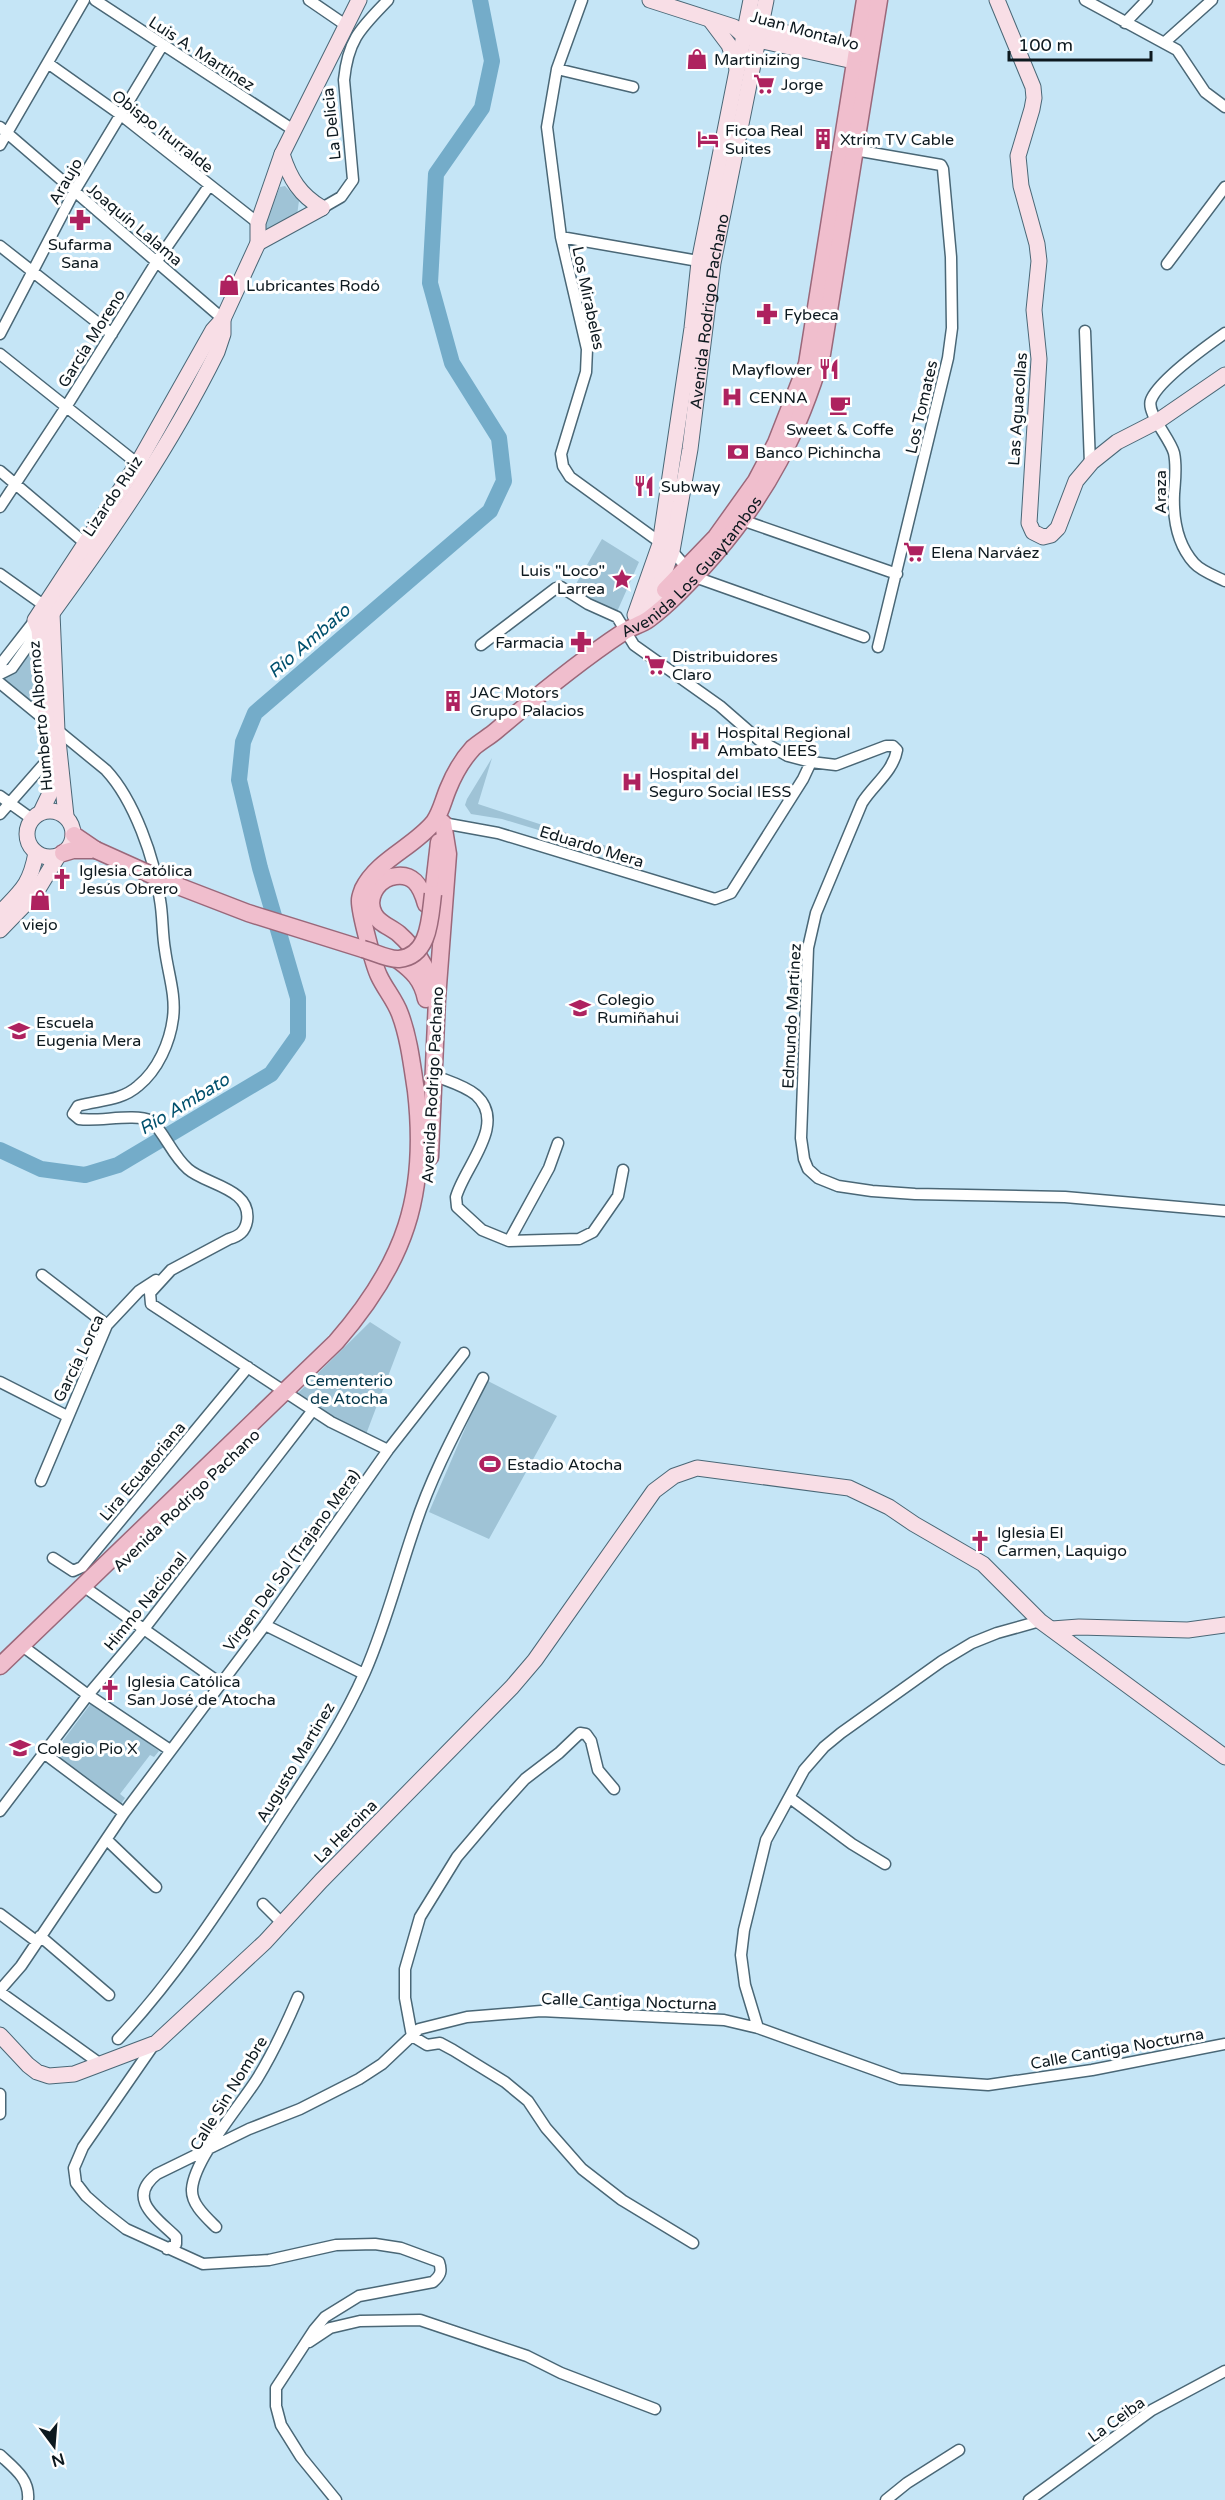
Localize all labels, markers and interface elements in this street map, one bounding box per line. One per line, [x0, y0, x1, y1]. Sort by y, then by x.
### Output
street label: Juan Montalvo [748, 7, 861, 55]
street label: Luis A. Martínez [145, 12, 258, 96]
scale bar [1009, 24, 1152, 62]
text: 100 m [1018, 34, 1073, 56]
shop icon: Martinizing [685, 47, 709, 71]
place label: Martinizing [714, 50, 800, 70]
supermarket icon: Jorge [752, 72, 776, 96]
place label: Jorge [781, 75, 823, 95]
street label: Obispo Iturralde [108, 86, 217, 178]
street label: La Delicia [318, 87, 346, 161]
place label: Ficoa Real Suites [725, 121, 803, 159]
hotel icon: Ficoa Real Suites [696, 127, 720, 151]
building icon: Xtrim TV Cable [811, 127, 835, 151]
place label: Xtrim TV Cable [840, 130, 954, 150]
street label: Araujo [45, 155, 87, 208]
street label: Joaquín Lalama [82, 179, 186, 271]
pharmacy icon: Sufarma Sana [68, 208, 92, 232]
street label: Avenida Rodrigo Pachano [686, 212, 734, 410]
place label: Sufarma Sana [48, 235, 112, 273]
street label: Los Mirabeles [567, 245, 609, 352]
shop icon: Lubricantes Rodó [217, 273, 241, 297]
place label: Lubricantes Rodó [246, 276, 380, 296]
street label: García Moreno [54, 286, 130, 391]
pharmacy icon: Fybeca [755, 302, 779, 326]
place label: Fybeca [784, 305, 839, 325]
street label: Las Aguacollas [1004, 352, 1032, 466]
restaurant icon: Mayflower [817, 357, 841, 381]
street label: Los Tomates [901, 358, 942, 456]
place label: Mayflower [732, 360, 813, 380]
hospital icon: CENNA [720, 385, 744, 409]
place label: CENNA [749, 388, 808, 408]
cafe icon: Sweet & Coffe [828, 393, 852, 417]
place label: Sweet & Coffe [786, 420, 894, 440]
bank icon: Banco Pichincha [726, 440, 750, 464]
place label: Banco Pichincha [755, 443, 881, 463]
street label: Lizardo Ruiz [79, 452, 147, 541]
street label: Araza [1151, 470, 1171, 514]
restaurant icon: Subway [632, 474, 656, 498]
place label: Subway [661, 477, 721, 497]
street label: Avenida Los Guaytambos [618, 493, 767, 642]
supermarket icon: Elena Narváez [902, 540, 926, 564]
place label: Elena Narváez [931, 543, 1040, 563]
place label: Luis "Loco" Larrea [520, 561, 605, 599]
place icon: Luis "Loco" Larrea [610, 567, 634, 591]
water label: Río Ambato [263, 599, 355, 683]
pharmacy icon: Farmacia [569, 630, 593, 654]
place label: Farmacia [495, 633, 564, 653]
street label: Humberto Albornoz [24, 640, 58, 792]
place label: Distribuidores Claro [672, 647, 778, 685]
supermarket icon: Distribuidores Claro [643, 653, 667, 677]
place label: JAC Motors Grupo Palacios [470, 683, 584, 721]
building icon: JAC Motors Grupo Palacios [441, 689, 465, 713]
place label: Hospital Regional Ambato IEES [717, 723, 851, 761]
hospital icon: Hospital Regional Ambato IEES [688, 729, 712, 753]
place label: Hospital del Seguro Social IESS [649, 764, 791, 802]
hospital icon: Hospital del Seguro Social IESS [620, 770, 644, 794]
street label: Eduardo Mera [537, 822, 646, 872]
place label: Iglesia Católica Jesús Obrero [79, 861, 192, 899]
church icon: Iglesia Católica Jesús Obrero [50, 867, 74, 891]
shop icon: viejo [28, 888, 52, 912]
place label: viejo [22, 915, 58, 935]
street label: Edmundo Martinez [778, 943, 806, 1089]
street label: Avenida Rodrigo Pachano [418, 986, 448, 1184]
place label: Colegio Rumiñahui [597, 990, 679, 1028]
school or university icon: Colegio Rumiñahui [568, 996, 592, 1020]
place label: Escuela Eugenia Mera [36, 1013, 141, 1051]
school or university icon: Escuela Eugenia Mera [7, 1019, 31, 1043]
water label: Río Ambato [135, 1068, 234, 1140]
street label: García Lorca [49, 1311, 109, 1406]
park label: Cementerio de Atocha [305, 1371, 393, 1409]
street label: Lira Ecuatoriana [96, 1418, 190, 1525]
street label: Avenida Rodrigo Pachano [109, 1425, 265, 1576]
sports icon: Estadio Atocha [478, 1452, 502, 1476]
place label: Estadio Atocha [507, 1455, 622, 1475]
street label: Virgen Del Sol (Trajano Mera) [219, 1466, 365, 1656]
place label: Iglesia El Carmen, Laquigo [997, 1523, 1127, 1561]
church icon: Iglesia El Carmen, Laquigo [968, 1529, 992, 1553]
street label: Himno Nacional [100, 1548, 192, 1655]
place label: Iglesia Católica San José de Atocha [127, 1672, 276, 1710]
church icon: Iglesia Católica San José de Atocha [98, 1678, 122, 1702]
street label: Augusto Martinez [252, 1699, 340, 1826]
school or university icon: Colegio Pio X [8, 1736, 32, 1760]
place label: Colegio Pio X [37, 1739, 138, 1759]
street label: La Heroina [310, 1796, 382, 1868]
street label: Calle Cantiga Nocturna [541, 1989, 717, 2015]
street label: Calle Cantiga Nocturna [1029, 2024, 1206, 2074]
street label: Calle Sin Nombre [186, 2033, 272, 2154]
street label: La Ceiba [1084, 2393, 1149, 2447]
north arrow [24, 2416, 84, 2476]
text: N [49, 2448, 67, 2471]

